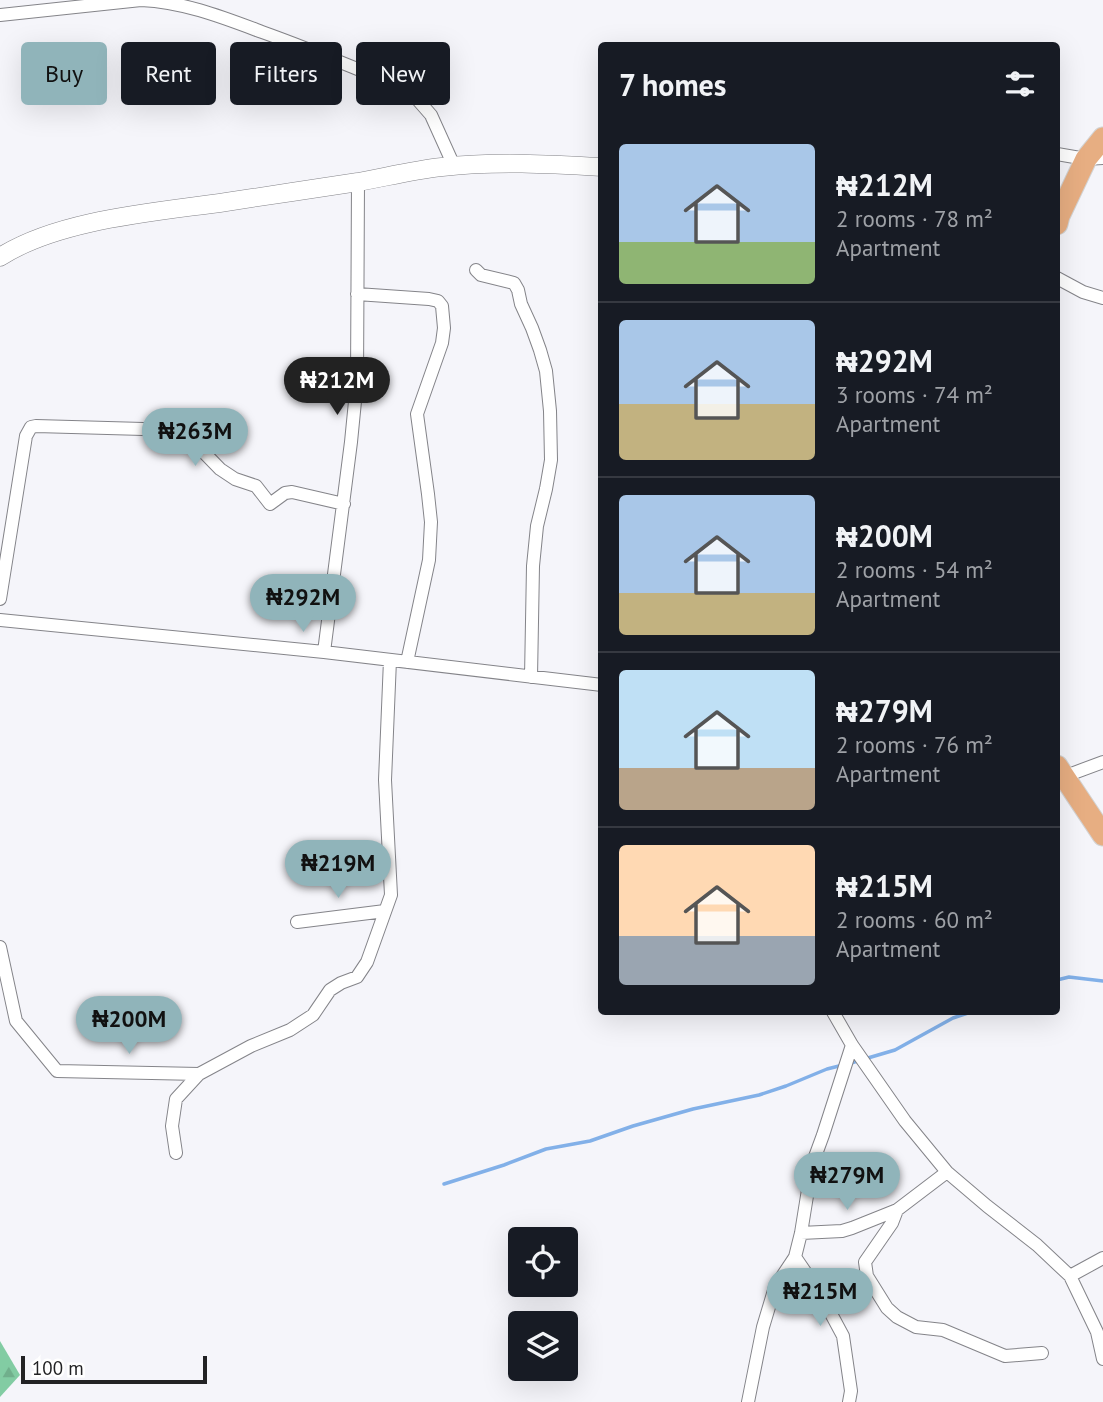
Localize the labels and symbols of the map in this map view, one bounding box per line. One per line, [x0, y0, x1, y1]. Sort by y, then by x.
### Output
pin: ₦212M [288, 358, 386, 417]
pin: ₦263M [146, 408, 244, 468]
pin: ₦292M [254, 574, 352, 634]
pin: ₦219M [289, 841, 387, 900]
pin: ₦200M [80, 996, 178, 1056]
pin: ₦279M [798, 1152, 896, 1212]
pin: ₦215M [771, 1268, 869, 1328]
scale bar [21, 1353, 206, 1385]

